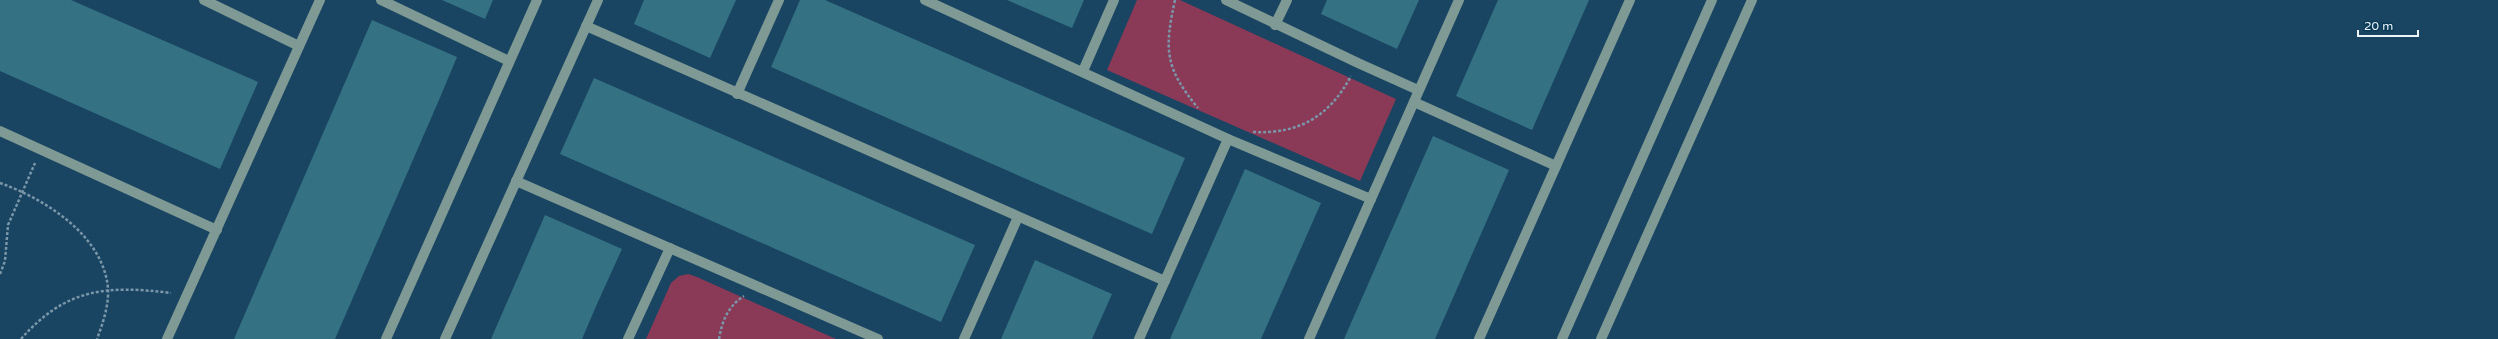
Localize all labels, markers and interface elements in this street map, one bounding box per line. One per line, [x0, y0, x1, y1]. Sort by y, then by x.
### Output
scale bar [2358, 12, 2418, 38]
text: 20 m [2364, 19, 2393, 33]

